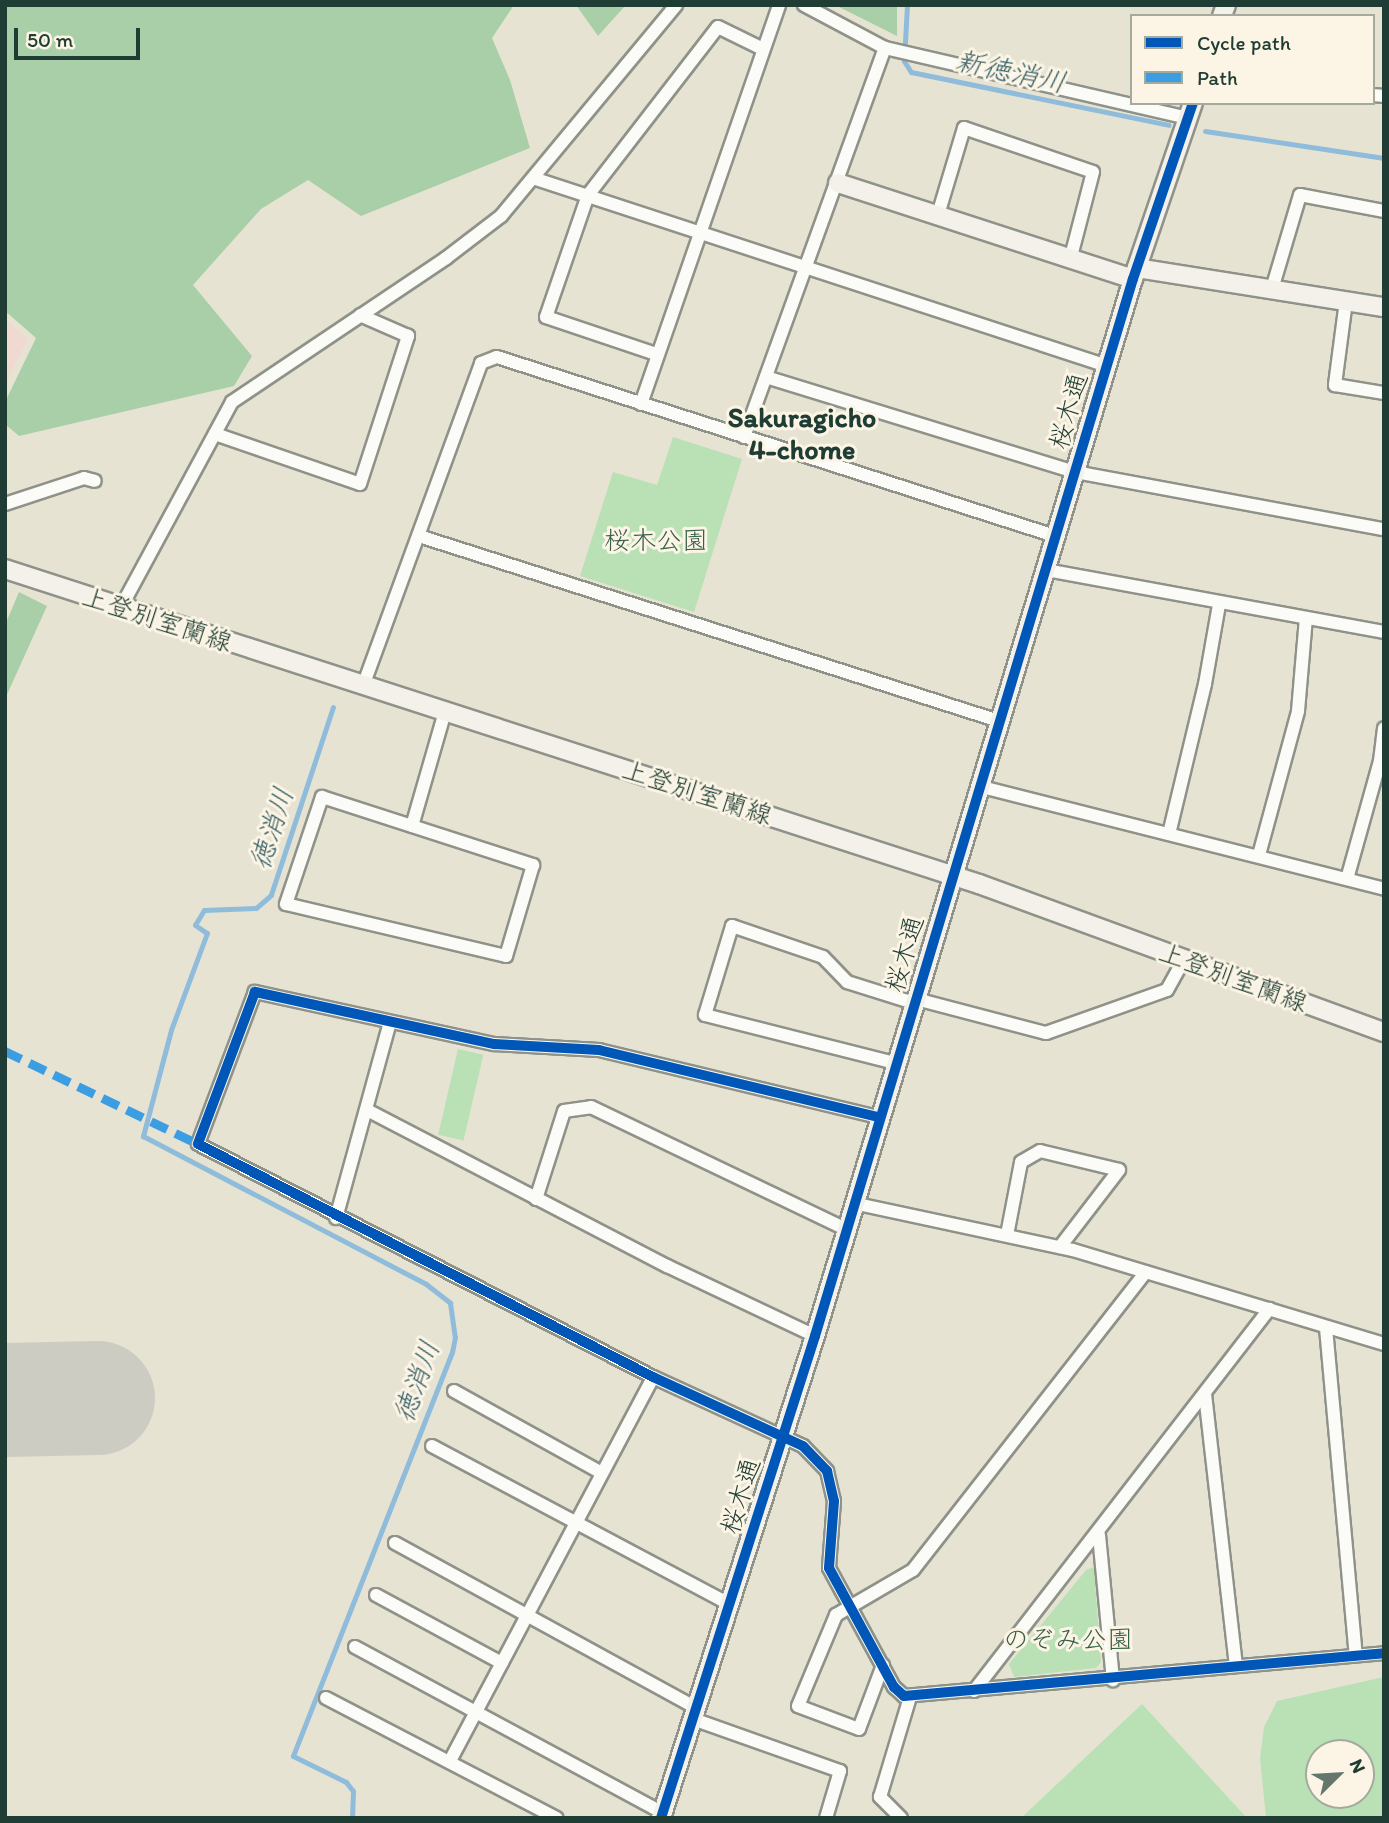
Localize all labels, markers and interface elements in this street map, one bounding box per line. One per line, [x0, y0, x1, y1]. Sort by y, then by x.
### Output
scale bar [18, 14, 144, 58]
legend [1130, 14, 1375, 105]
text: 50 m [27, 27, 73, 52]
text: Cycle path [1197, 30, 1291, 55]
water label: 新徳消川 [953, 43, 1069, 99]
text: Path [1197, 65, 1238, 90]
street label: 桜木通 [1043, 369, 1095, 453]
district label: Sakuragicho 4-chome [728, 400, 876, 466]
park label: 桜木公園 [604, 525, 708, 557]
street label: 上登別室蘭線 [78, 581, 236, 659]
street label: 上登別室蘭線 [618, 754, 776, 832]
water label: 徳消川 [242, 783, 300, 873]
street label: 桜木通 [879, 912, 931, 996]
street label: 上登別室蘭線 [1154, 937, 1312, 1019]
water label: 徳消川 [386, 1336, 446, 1426]
street label: 桜木通 [715, 1454, 767, 1538]
park label: のぞみ公園 [1003, 1624, 1133, 1656]
north arrow [1305, 1739, 1375, 1809]
text: N [1345, 1756, 1371, 1777]

